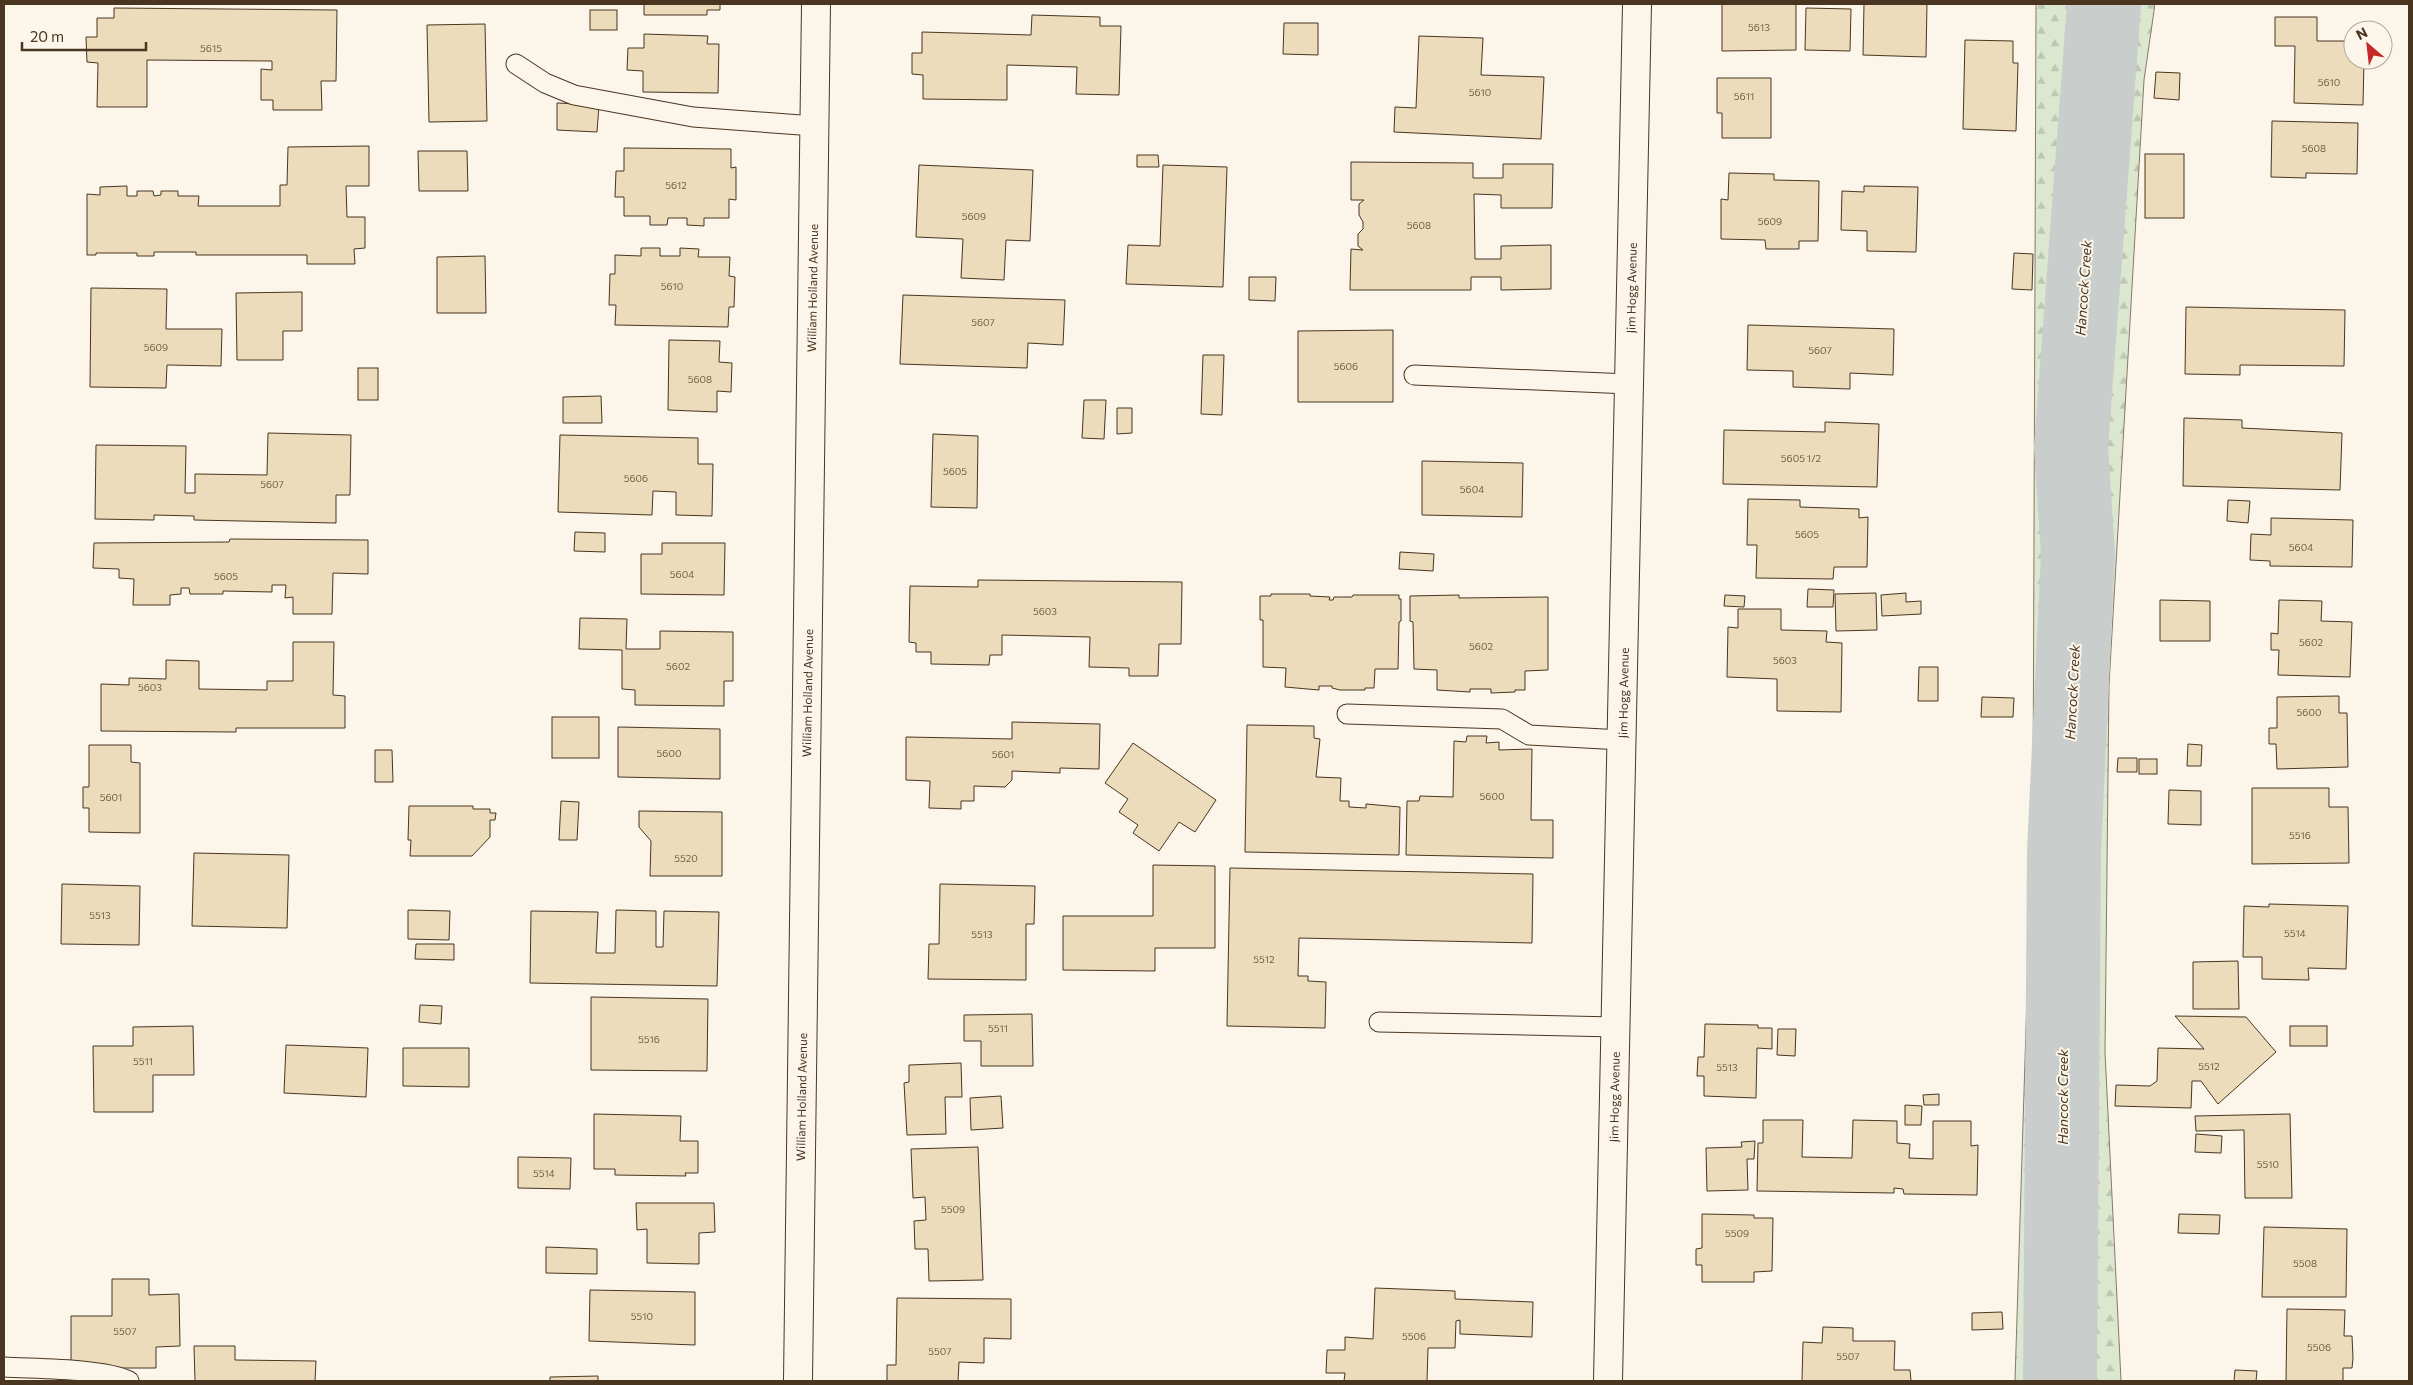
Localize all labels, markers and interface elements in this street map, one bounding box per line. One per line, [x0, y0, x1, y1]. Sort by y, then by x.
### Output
scale bar [22, 20, 146, 52]
north arrow [2343, 20, 2393, 70]
house number: 5613 [1748, 21, 1770, 33]
text: N [2353, 23, 2370, 43]
text: 20 m [30, 27, 64, 45]
house number: 5615 [200, 42, 222, 54]
house number: 5610 [2318, 76, 2340, 88]
house number: 5610 [1469, 86, 1491, 98]
house number: 5611 [1734, 90, 1754, 102]
house number: 5608 [2302, 142, 2326, 154]
house number: 5612 [665, 179, 687, 191]
house number: 5609 [962, 210, 986, 222]
house number: 5609 [1758, 215, 1782, 227]
house number: 5608 [1407, 219, 1431, 231]
street label: William Holland Avenue [804, 224, 820, 352]
water label: Hancock Creek [2071, 239, 2095, 336]
street label: Jim Hogg Avenue [1623, 242, 1640, 334]
house number: 5610 [661, 280, 683, 292]
house number: 5607 [971, 316, 995, 328]
house number: 5609 [144, 341, 168, 353]
house number: 5607 [1808, 344, 1832, 356]
house number: 5606 [1334, 360, 1358, 372]
house number: 5608 [688, 373, 712, 385]
house number: 5605 1/2 [1781, 452, 1822, 464]
house number: 5605 [943, 465, 967, 477]
house number: 5606 [624, 472, 648, 484]
house number: 5607 [260, 478, 284, 490]
house number: 5604 [1460, 483, 1484, 495]
house number: 5605 [1795, 528, 1819, 540]
house number: 5604 [2289, 541, 2313, 553]
house number: 5604 [670, 568, 694, 580]
house number: 5605 [214, 570, 238, 582]
house number: 5603 [1033, 605, 1057, 617]
street label: William Holland Avenue [799, 629, 815, 757]
house number: 5602 [2299, 636, 2323, 648]
house number: 5602 [1469, 640, 1493, 652]
water label: Hancock Creek [2061, 643, 2083, 740]
street label: Jim Hogg Avenue [1615, 647, 1632, 739]
house number: 5603 [1773, 654, 1797, 666]
house number: 5602 [666, 660, 690, 672]
house number: 5603 [138, 681, 162, 693]
house number: 5600 [2297, 706, 2321, 718]
house number: 5600 [657, 747, 681, 759]
house number: 5601 [992, 748, 1014, 760]
house number: 5600 [1480, 790, 1504, 802]
house number: 5601 [100, 791, 122, 803]
house number: 5516 [2289, 829, 2311, 841]
house number: 5520 [674, 852, 698, 864]
house number: 5513 [89, 909, 111, 921]
house number: 5514 [2284, 927, 2306, 939]
house number: 5513 [971, 928, 993, 940]
house number: 5512 [1253, 953, 1275, 965]
house number: 5511 [988, 1022, 1008, 1034]
house number: 5516 [638, 1033, 660, 1045]
street label: William Holland Avenue [793, 1033, 809, 1161]
water label: Hancock Creek [2054, 1049, 2071, 1145]
street label: Jim Hogg Avenue [1606, 1051, 1623, 1143]
house number: 5511 [133, 1055, 153, 1067]
house number: 5512 [2198, 1060, 2220, 1072]
house number: 5513 [1716, 1061, 1738, 1073]
house number: 5510 [2257, 1158, 2279, 1170]
house number: 5514 [533, 1167, 555, 1179]
house number: 5509 [941, 1203, 965, 1215]
house number: 5509 [1725, 1227, 1749, 1239]
house number: 5508 [2293, 1257, 2317, 1269]
house number: 5510 [631, 1310, 653, 1322]
house number: 5507 [113, 1325, 137, 1337]
house number: 5506 [1402, 1330, 1426, 1342]
house number: 5506 [2307, 1341, 2331, 1353]
house number: 5507 [928, 1345, 952, 1357]
house number: 5507 [1836, 1350, 1860, 1362]

